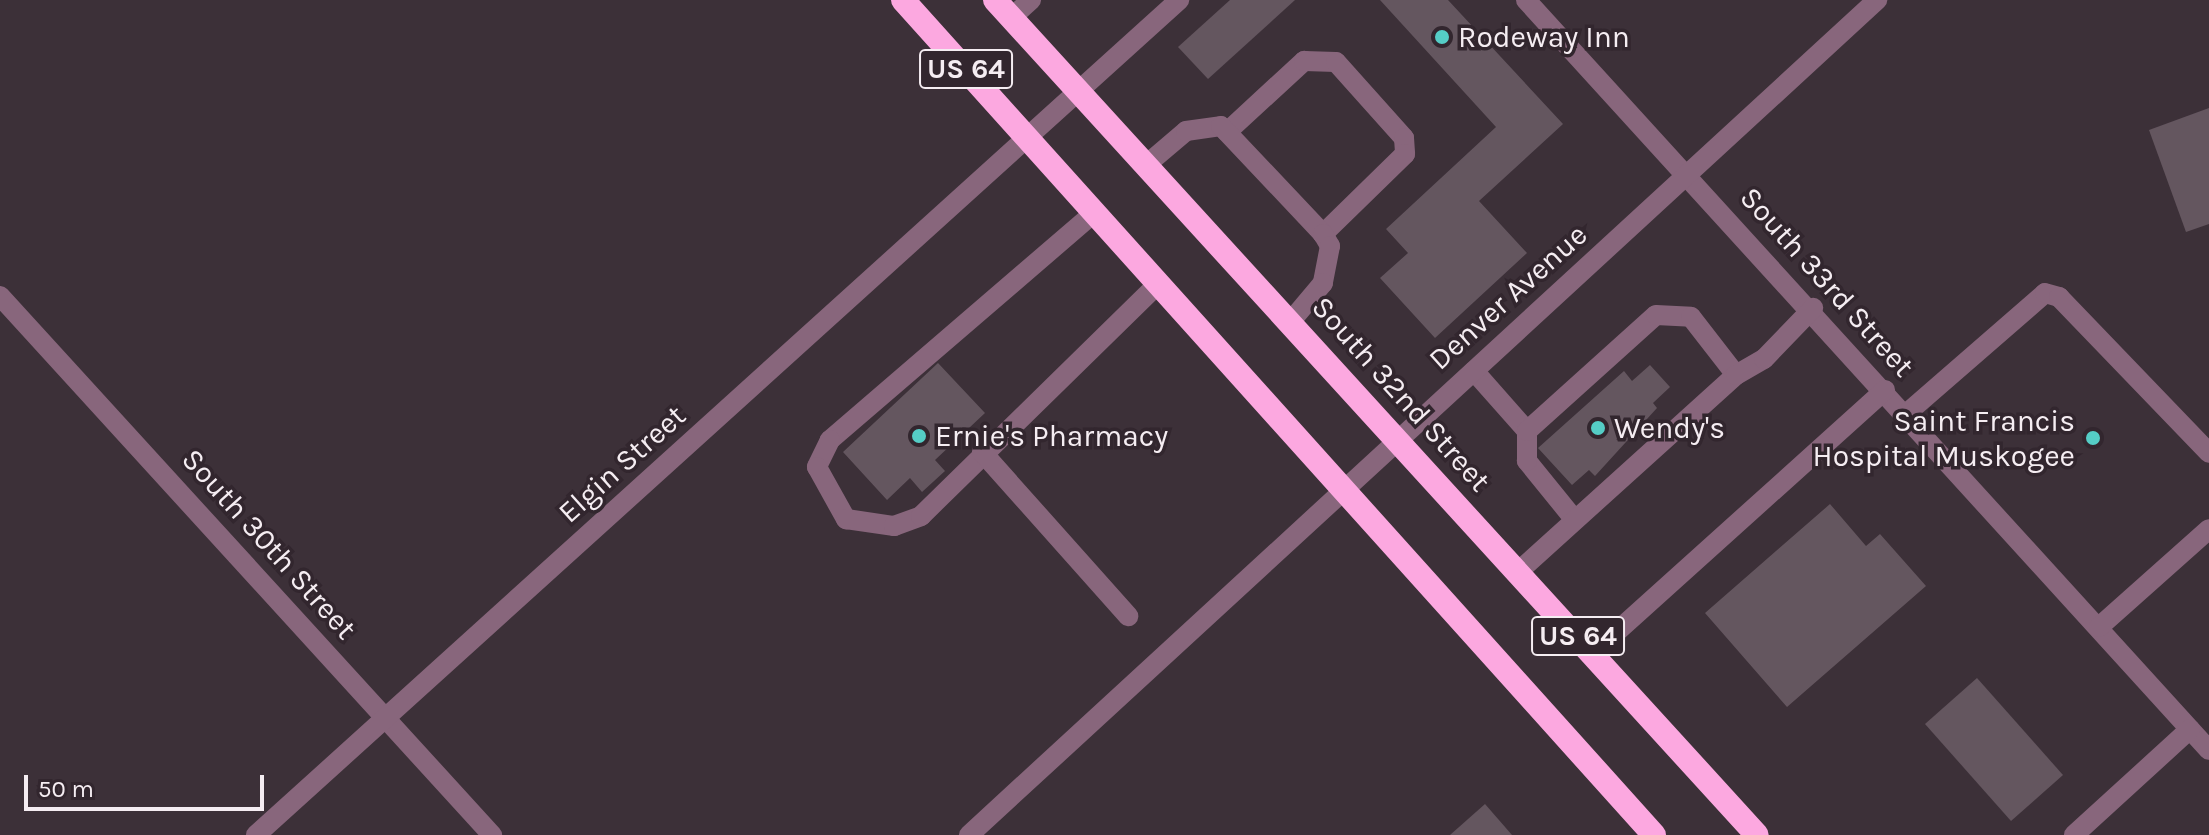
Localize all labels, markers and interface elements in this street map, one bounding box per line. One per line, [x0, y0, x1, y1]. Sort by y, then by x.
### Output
place label: Rodeway Inn [1458, 19, 1630, 55]
marker: Rodeway Inn [1433, 28, 1451, 46]
road number: US 64 [918, 45, 1014, 93]
street label: South 33rd Street [1732, 180, 1922, 384]
street label: Denver Avenue [1421, 217, 1595, 377]
street label: South 32nd Street [1304, 289, 1498, 499]
street label: Elgin Street [551, 398, 693, 530]
place label: Saint Francis Hospital Muskogee [1813, 403, 2075, 474]
place label: Wendy's [1614, 410, 1725, 446]
place label: Ernie's Pharmacy [935, 418, 1168, 454]
marker: Wendy's [1589, 419, 1607, 437]
marker: Ernie's Pharmacy [910, 427, 928, 445]
marker: Saint Francis Hospital Muskogee [2082, 427, 2104, 449]
street label: South 30th Street [174, 441, 364, 647]
road number: US 64 [1530, 612, 1626, 660]
scale bar [28, 759, 268, 809]
text: 50 m [38, 775, 94, 803]

